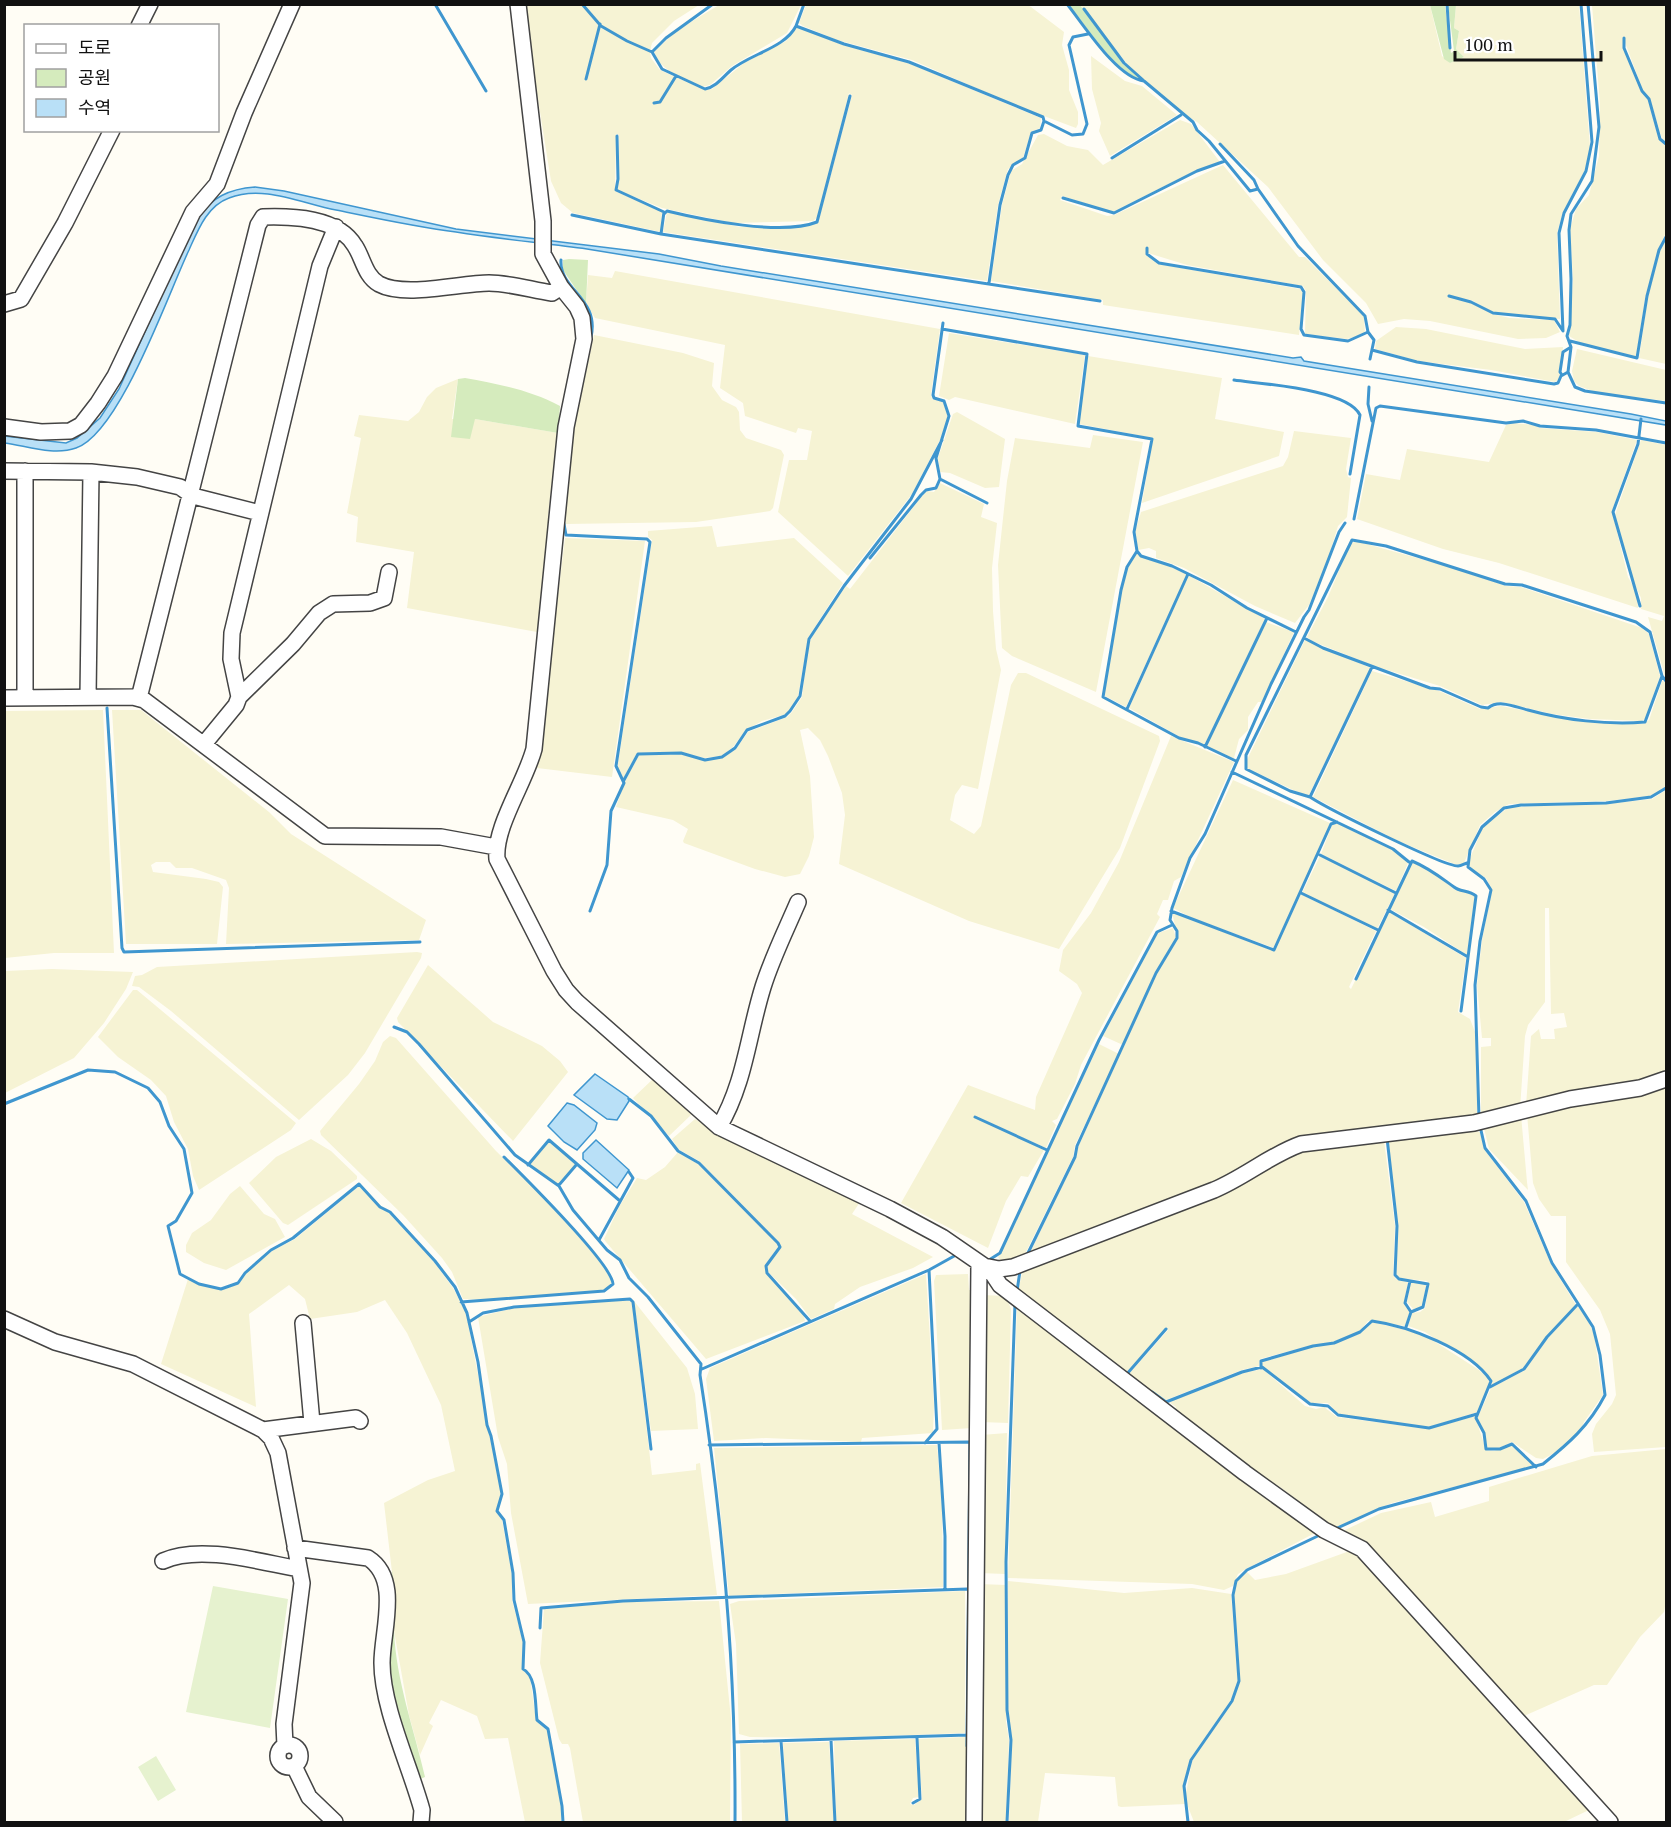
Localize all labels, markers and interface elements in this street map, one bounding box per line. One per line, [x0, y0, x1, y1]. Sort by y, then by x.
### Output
legend [24, 24, 219, 132]
scale bar [1455, 24, 1600, 62]
text: 100 m [1464, 32, 1513, 56]
text: 도로 [78, 35, 111, 59]
text: 공원 [78, 65, 111, 89]
text: 수역 [78, 95, 111, 119]

